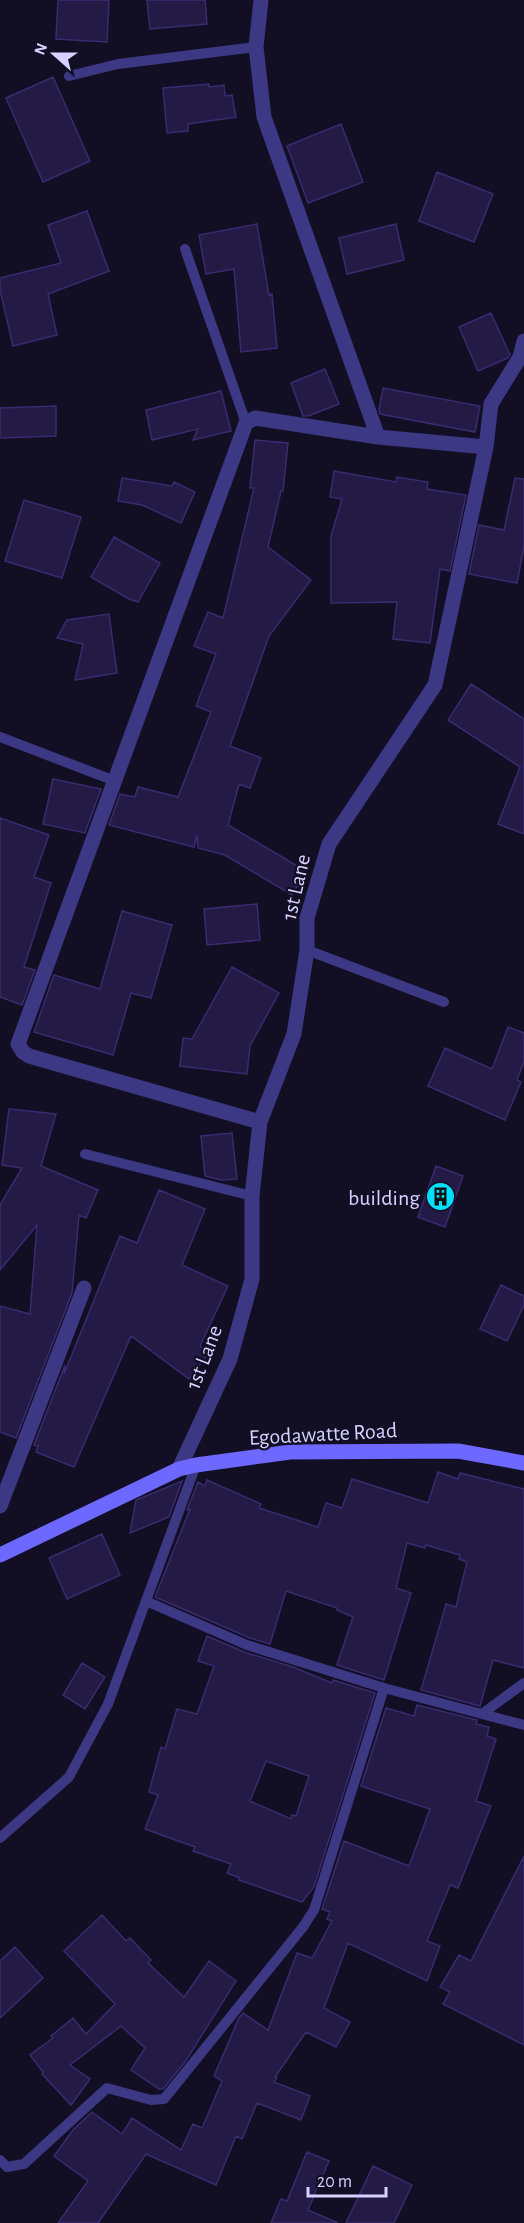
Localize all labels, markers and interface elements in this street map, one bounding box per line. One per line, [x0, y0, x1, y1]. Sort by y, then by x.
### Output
north arrow [24, 24, 84, 84]
text: N [31, 41, 50, 57]
street label: 1st Lane [278, 852, 314, 922]
building icon: building [425, 1181, 457, 1213]
place label: building [348, 1187, 420, 1209]
street label: 1st Lane [182, 1322, 226, 1393]
street label: Egodawatte Road [248, 1419, 398, 1449]
scale bar [308, 2160, 386, 2198]
text: 20 m [317, 2173, 352, 2191]

